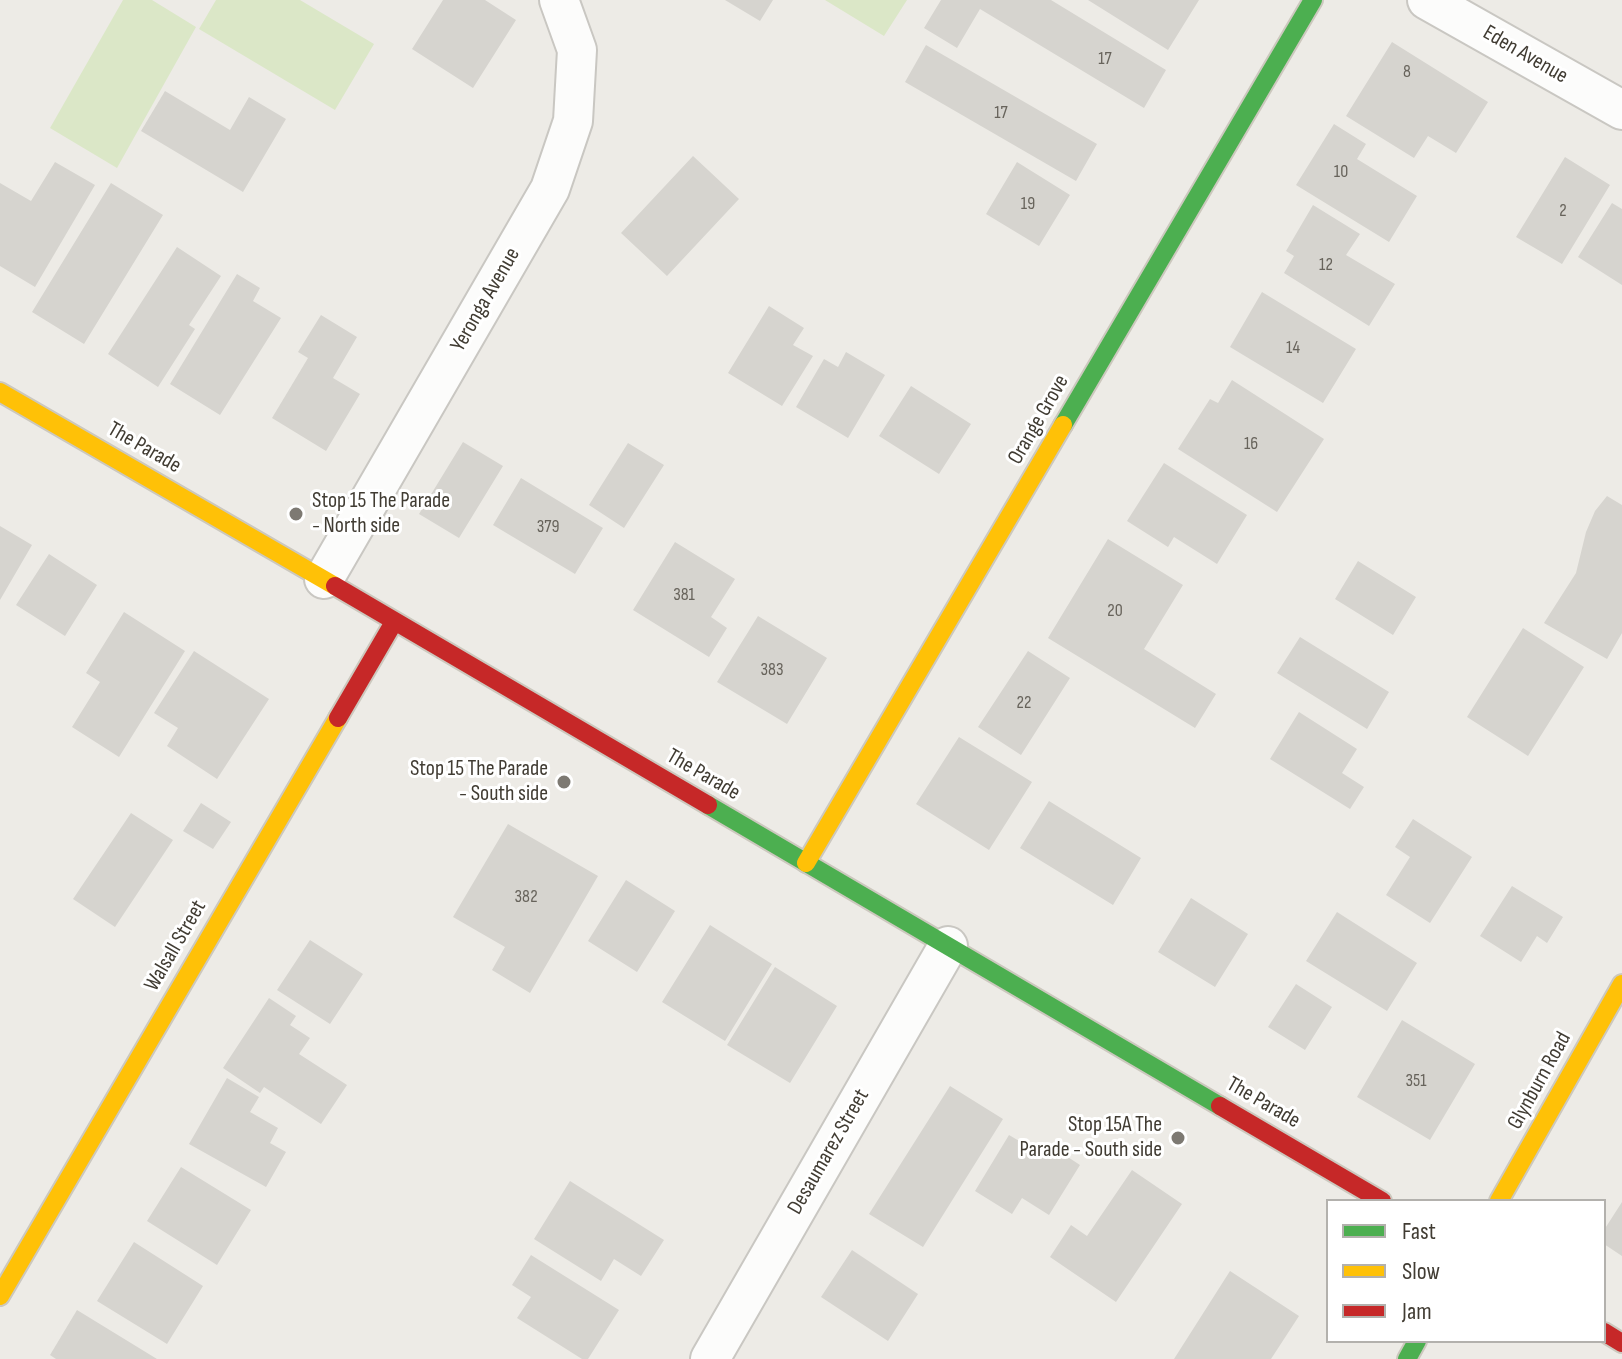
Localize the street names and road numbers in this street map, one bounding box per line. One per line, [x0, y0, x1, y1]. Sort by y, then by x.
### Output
street label: Eden Avenue [1478, 20, 1572, 90]
street label: Yeronga Avenue [446, 243, 526, 357]
street label: Orange Grove [1003, 371, 1075, 469]
street label: The Parade [103, 416, 185, 480]
street label: The Parade [662, 743, 744, 807]
street label: Walsall Street [139, 896, 213, 996]
street label: Glynburn Road [1502, 1028, 1578, 1134]
street label: The Parade [1222, 1071, 1304, 1135]
street label: Desaumarez Street [782, 1085, 876, 1219]

